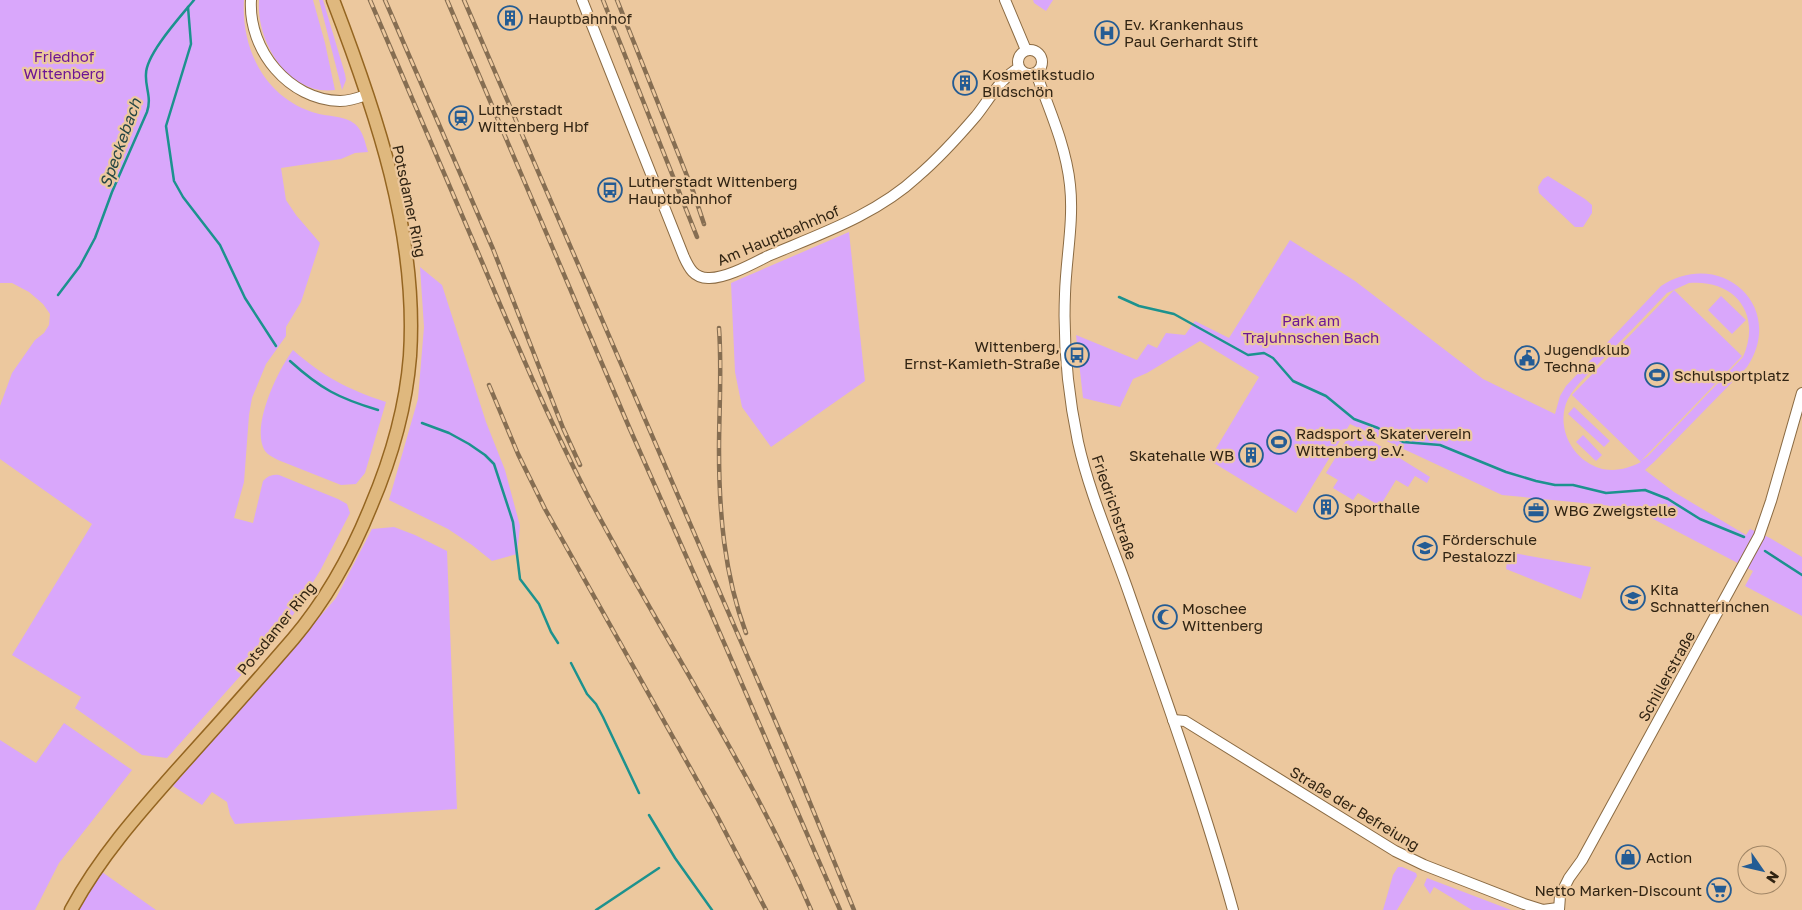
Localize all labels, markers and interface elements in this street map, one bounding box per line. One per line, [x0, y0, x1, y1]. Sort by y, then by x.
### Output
building icon: Hauptbahnhof [497, 5, 523, 31]
place label: Hauptbahnhof [528, 9, 632, 27]
place label: Ev. Krankenhaus Paul Gerhardt Stift [1124, 15, 1258, 50]
hospital icon: Ev. Krankenhaus Paul Gerhardt Stift [1094, 20, 1120, 46]
park label: Friedhof Wittenberg [23, 47, 105, 82]
place label: Kosmetikstudio Bildschön [982, 65, 1095, 100]
building icon: Kosmetikstudio Bildschön [952, 70, 978, 96]
water label: Speckebach [95, 95, 146, 190]
place label: Lutherstadt Wittenberg Hbf [478, 100, 589, 135]
station icon: Lutherstadt Wittenberg Hbf [448, 105, 474, 131]
street label: Potsdamer Ring [389, 143, 431, 259]
place label: Lutherstadt Wittenberg Hauptbahnhof [628, 172, 798, 207]
bus stop icon: Lutherstadt Wittenberg Hauptbahnhof [597, 177, 623, 203]
street label: Am Hauptbahnhof [714, 201, 842, 269]
park label: Park am Trajuhnschen Bach [1243, 311, 1379, 346]
place label: Wittenberg, Ernst-Kamieth-Straße [904, 337, 1060, 372]
place label: Jugendklub Techna [1544, 340, 1629, 375]
bus stop icon: Wittenberg, Ernst-Kamieth-Straße [1064, 342, 1090, 368]
public building icon: Jugendklub Techna [1514, 345, 1540, 371]
sports icon: Schulsportplatz [1644, 362, 1670, 388]
place label: Schulsportplatz [1674, 366, 1790, 384]
place label: Radsport & Skaterverein Wittenberg e.V. [1296, 424, 1471, 459]
sports icon: Radsport & Skaterverein Wittenberg e.V. [1266, 429, 1292, 455]
building icon: Skatehalle WB [1238, 442, 1264, 468]
place label: Skatehalle WB [1129, 446, 1234, 464]
street label: Friedrichstraße [1089, 452, 1141, 562]
building icon: Sporthalle [1313, 494, 1339, 520]
office icon: WBG Zweigstelle [1523, 497, 1549, 523]
place label: Sporthalle [1344, 498, 1420, 516]
place label: WBG Zweigstelle [1554, 501, 1676, 519]
place label: Förderschule Pestalozzi [1442, 530, 1537, 565]
school or university icon: Förderschule Pestalozzi [1412, 535, 1438, 561]
street label: Potsdamer Ring [233, 578, 319, 678]
place label: Kita Schnatterinchen [1650, 580, 1770, 615]
school or university icon: Kita Schnatterinchen [1620, 585, 1646, 611]
place label: Moschee Wittenberg [1182, 599, 1263, 634]
mosque icon: Moschee Wittenberg [1152, 604, 1178, 630]
street label: Schillerstraße [1634, 627, 1698, 724]
street label: Straße der Befreiung [1287, 762, 1423, 854]
shop icon: Action [1615, 844, 1641, 870]
north arrow [1737, 845, 1787, 895]
place label: Action [1646, 848, 1692, 866]
text: N [1763, 868, 1783, 887]
supermarket icon: Netto Marken-Discount [1706, 877, 1732, 903]
place label: Netto Marken-Discount [1534, 881, 1702, 899]

